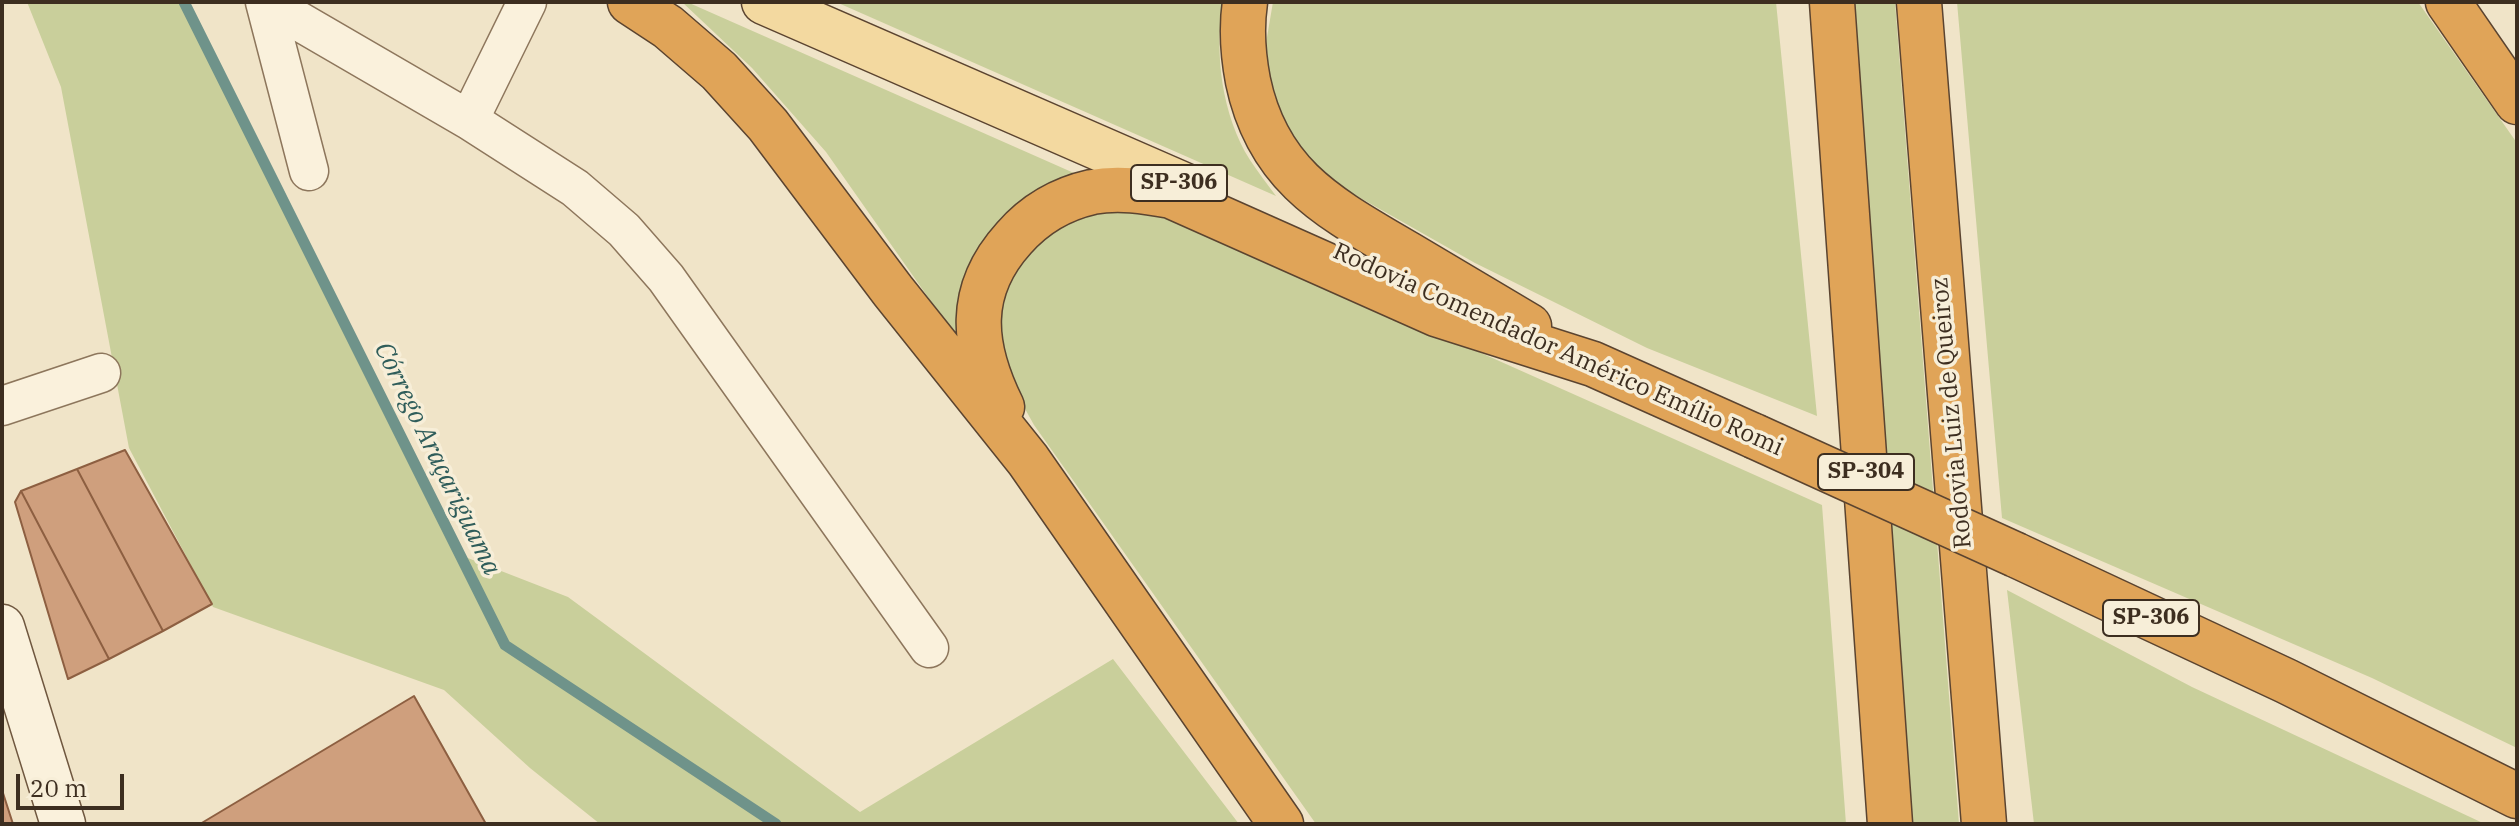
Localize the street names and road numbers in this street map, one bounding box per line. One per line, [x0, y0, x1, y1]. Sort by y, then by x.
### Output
road number: SP-306 [1131, 165, 1227, 201]
street label: Rodovia Comendador Américo Emílio Romi [1329, 237, 1787, 463]
street label: Rodovia Luiz de Queiroz [1926, 276, 1978, 550]
road number: SP-304 [1818, 454, 1914, 490]
road number: SP-306 [2103, 600, 2199, 636]

